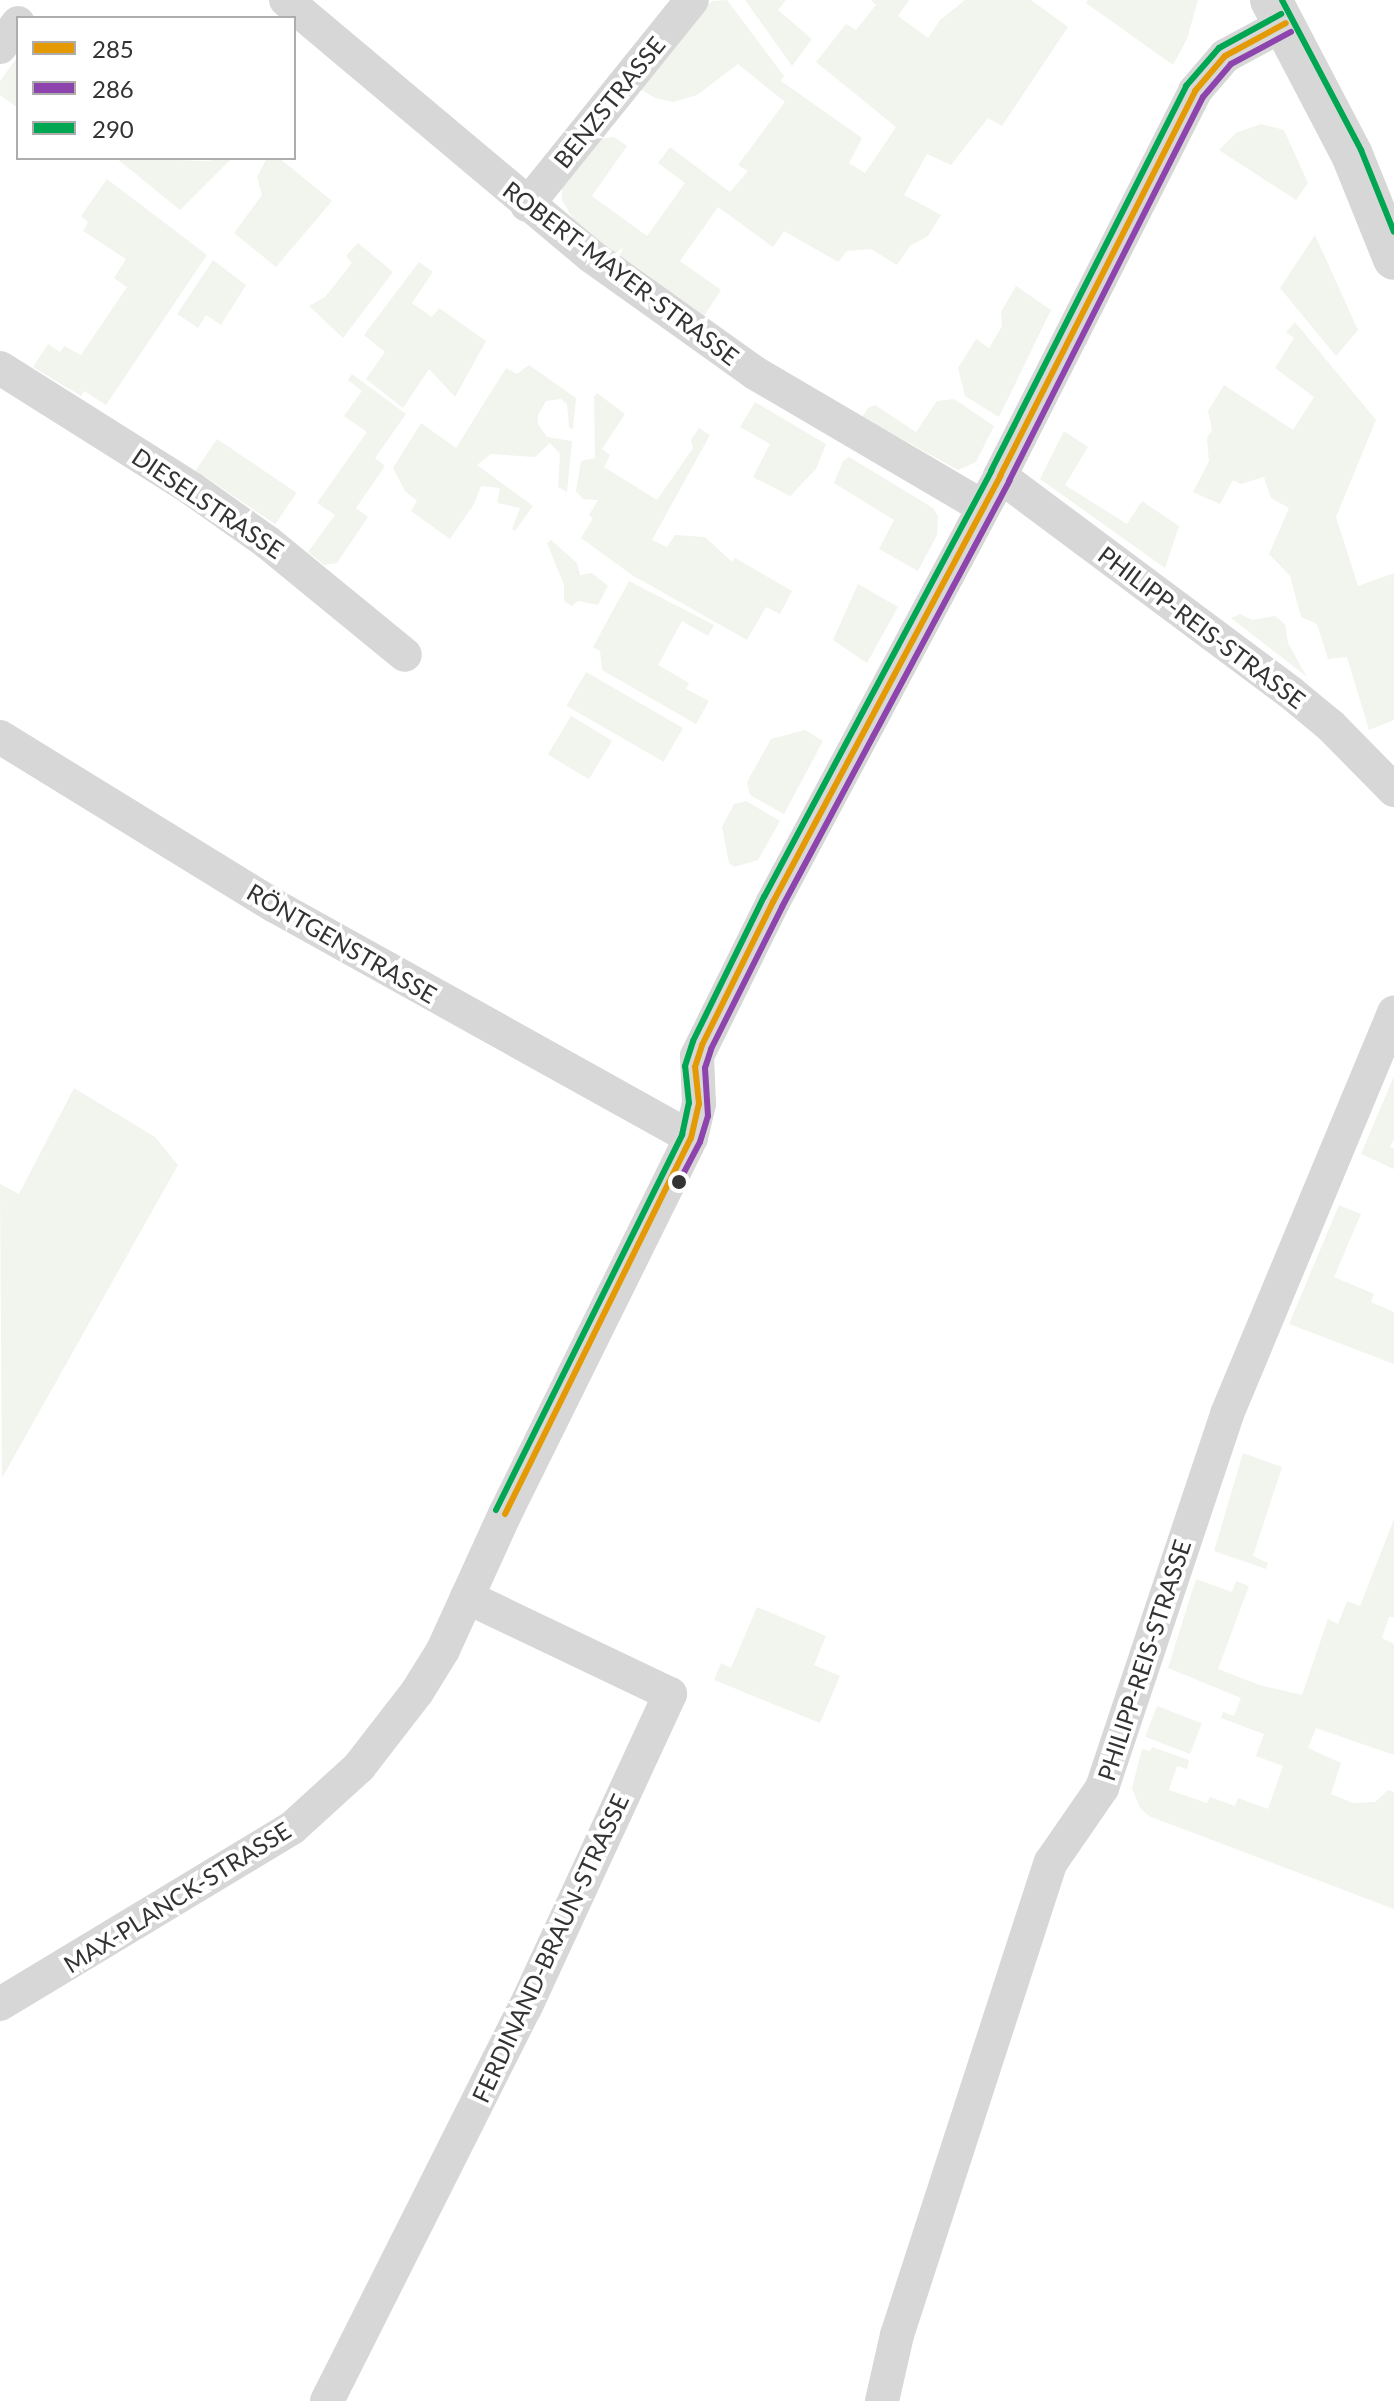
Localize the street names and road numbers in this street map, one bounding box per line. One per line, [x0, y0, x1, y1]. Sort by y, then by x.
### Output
street label: BENZSTRASSE [547, 31, 671, 173]
street label: ROBERT-MAYER-STRASSE [498, 175, 744, 371]
street label: DIESELSTRASSE [127, 442, 289, 564]
street label: PHILIPP-REIS-STRASSE [1093, 540, 1311, 714]
street label: RÖNTGENSTRASSE [242, 877, 442, 1009]
street label: PHILIPP-REIS-STRASSE [1091, 1536, 1197, 1784]
street label: FERDINAND-BRAUN-STRASSE [466, 1789, 634, 2107]
street label: MAX-PLANCK-STRASSE [58, 1815, 296, 1979]

